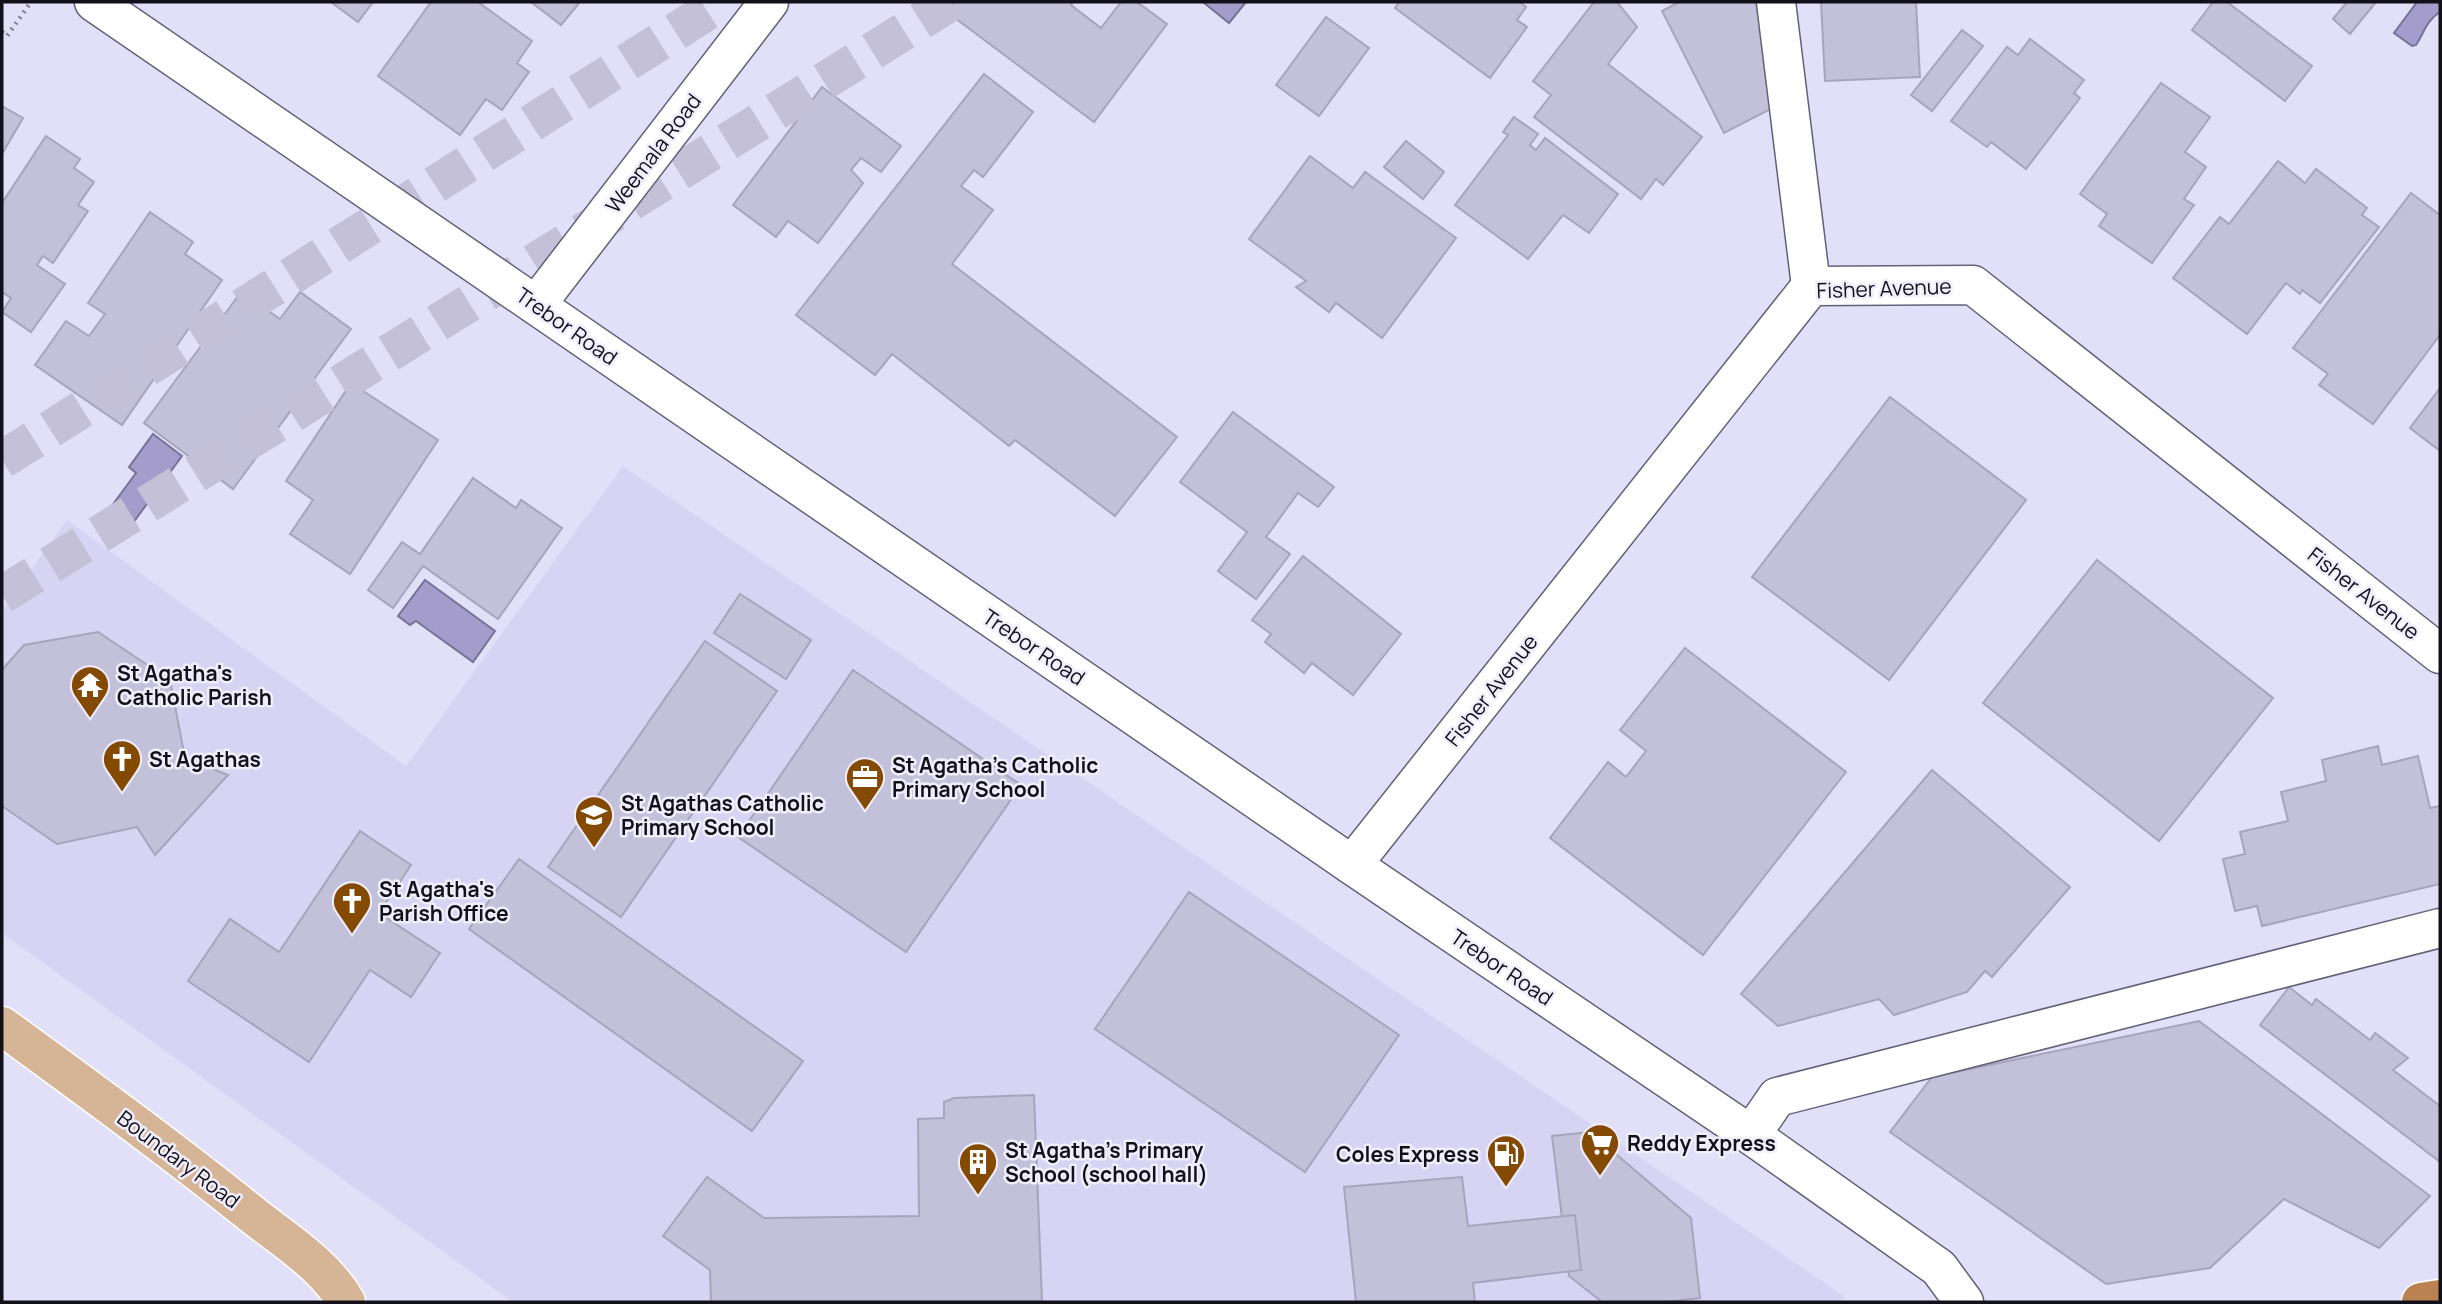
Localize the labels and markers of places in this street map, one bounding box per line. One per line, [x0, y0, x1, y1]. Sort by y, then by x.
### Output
place label: St Agatha's Catholic Parish [117, 659, 272, 711]
temple icon: St Agatha's Catholic Parish [69, 664, 111, 719]
church icon: St Agathas [101, 738, 143, 793]
place label: St Agathas [149, 745, 261, 773]
place label: St Agatha's Catholic Primary School [892, 751, 1098, 803]
office icon: St Agatha's Catholic Primary School [844, 756, 886, 811]
place label: St Agathas Catholic Primary School [621, 789, 824, 841]
school or university icon: St Agathas Catholic Primary School [573, 794, 615, 849]
place label: St Agatha's Parish Office [379, 875, 509, 927]
church icon: St Agatha's Parish Office [331, 880, 373, 935]
supermarket icon: Reddy Express [1579, 1122, 1621, 1177]
place label: Reddy Express [1627, 1129, 1776, 1157]
fuel station icon: Coles Express [1485, 1133, 1527, 1188]
place label: St Agatha's Primary School (school hall) [1005, 1136, 1208, 1188]
place label: Coles Express [1336, 1140, 1479, 1168]
building icon: St Agatha's Primary School (school hall) [957, 1141, 999, 1196]

